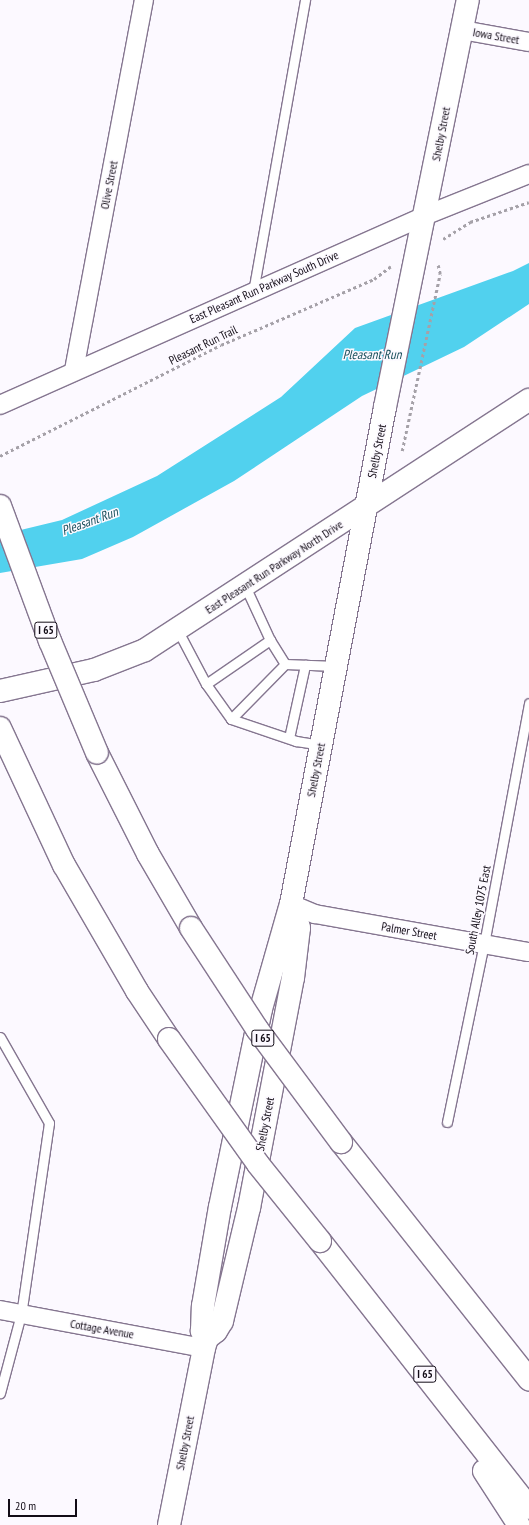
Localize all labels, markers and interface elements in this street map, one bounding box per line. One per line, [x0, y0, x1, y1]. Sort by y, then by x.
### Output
street label: Iowa Street [472, 25, 520, 47]
street label: Shelby Street [429, 106, 453, 162]
street label: Olive Street [97, 160, 121, 210]
street label: East Pleasant Run Parkway South Drive [187, 248, 341, 326]
street label: Pleasant Run Trail [166, 322, 240, 368]
water label: Pleasant Run [343, 347, 401, 363]
street label: Shelby Street [365, 423, 389, 479]
water label: Pleasant Run [60, 505, 120, 539]
street label: East Pleasant Run Parkway North Drive [202, 517, 346, 617]
road number: I 65 [34, 621, 58, 639]
street label: Shelby Street [304, 742, 328, 798]
street label: South Alley 1075 East [462, 864, 494, 956]
street label: Palmer Street [380, 919, 438, 943]
road number: I 65 [251, 1029, 275, 1047]
street label: Shelby Street [253, 1096, 277, 1152]
street label: Cottage Avenue [69, 1316, 135, 1342]
road number: I 65 [413, 1365, 437, 1383]
street label: Shelby Street [173, 1415, 197, 1471]
scale bar [10, 1491, 79, 1517]
text: 20 m [15, 1498, 36, 1513]

